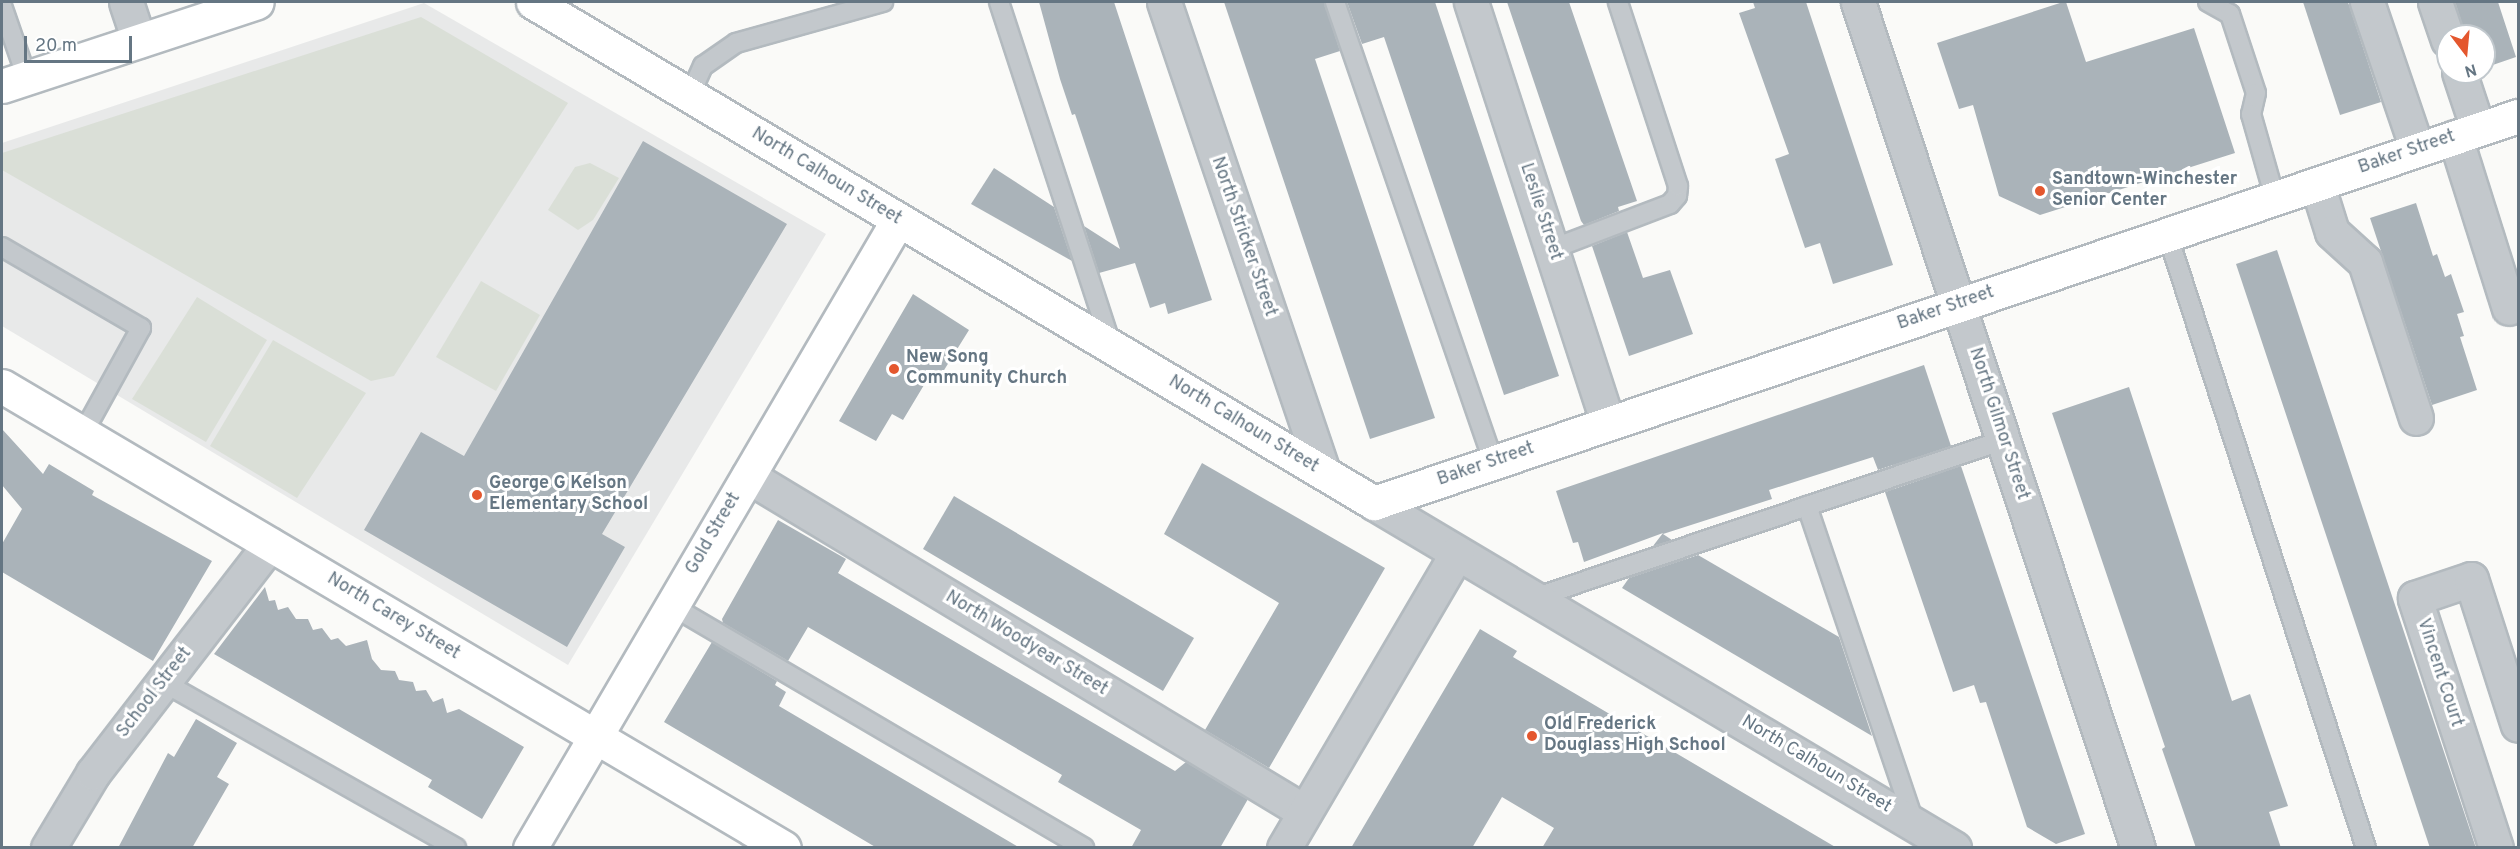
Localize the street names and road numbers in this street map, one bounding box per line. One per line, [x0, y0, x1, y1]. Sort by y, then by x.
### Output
street label: North Calhoun Street [747, 124, 905, 230]
street label: Baker Street [2356, 126, 2458, 180]
street label: North Stricker Street [1205, 154, 1281, 320]
street label: Leslie Street [1514, 161, 1566, 263]
street label: Baker Street [1895, 282, 1997, 336]
street label: North Gilmor Street [1963, 345, 2033, 503]
street label: North Calhoun Street [1164, 372, 1322, 478]
street label: Baker Street [1435, 438, 1537, 492]
street label: Gold Street [682, 489, 746, 579]
street label: North Carey Street [323, 569, 463, 665]
street label: North Woodyear Street [941, 587, 1111, 701]
street label: Vincent Court [2411, 616, 2467, 730]
street label: School Street [113, 644, 197, 742]
street label: North Calhoun Street [1737, 712, 1895, 818]

